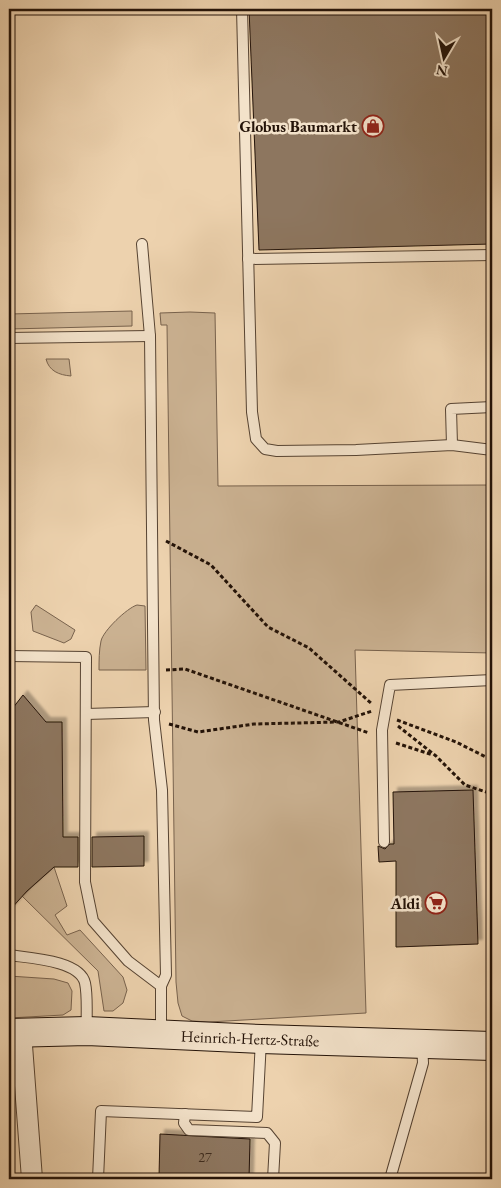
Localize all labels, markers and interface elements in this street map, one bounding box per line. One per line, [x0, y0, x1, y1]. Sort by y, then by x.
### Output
north arrow [418, 32, 468, 82]
text: N [434, 61, 449, 81]
shop icon: Globus Baumarkt [361, 114, 385, 138]
place label: Globus Baumarkt [239, 116, 357, 137]
supermarket icon: Aldi [424, 891, 448, 915]
place label: Aldi [390, 893, 420, 914]
street label: Heinrich-Hertz-Straße [180, 1026, 320, 1051]
house number: 27 [198, 1148, 212, 1166]

